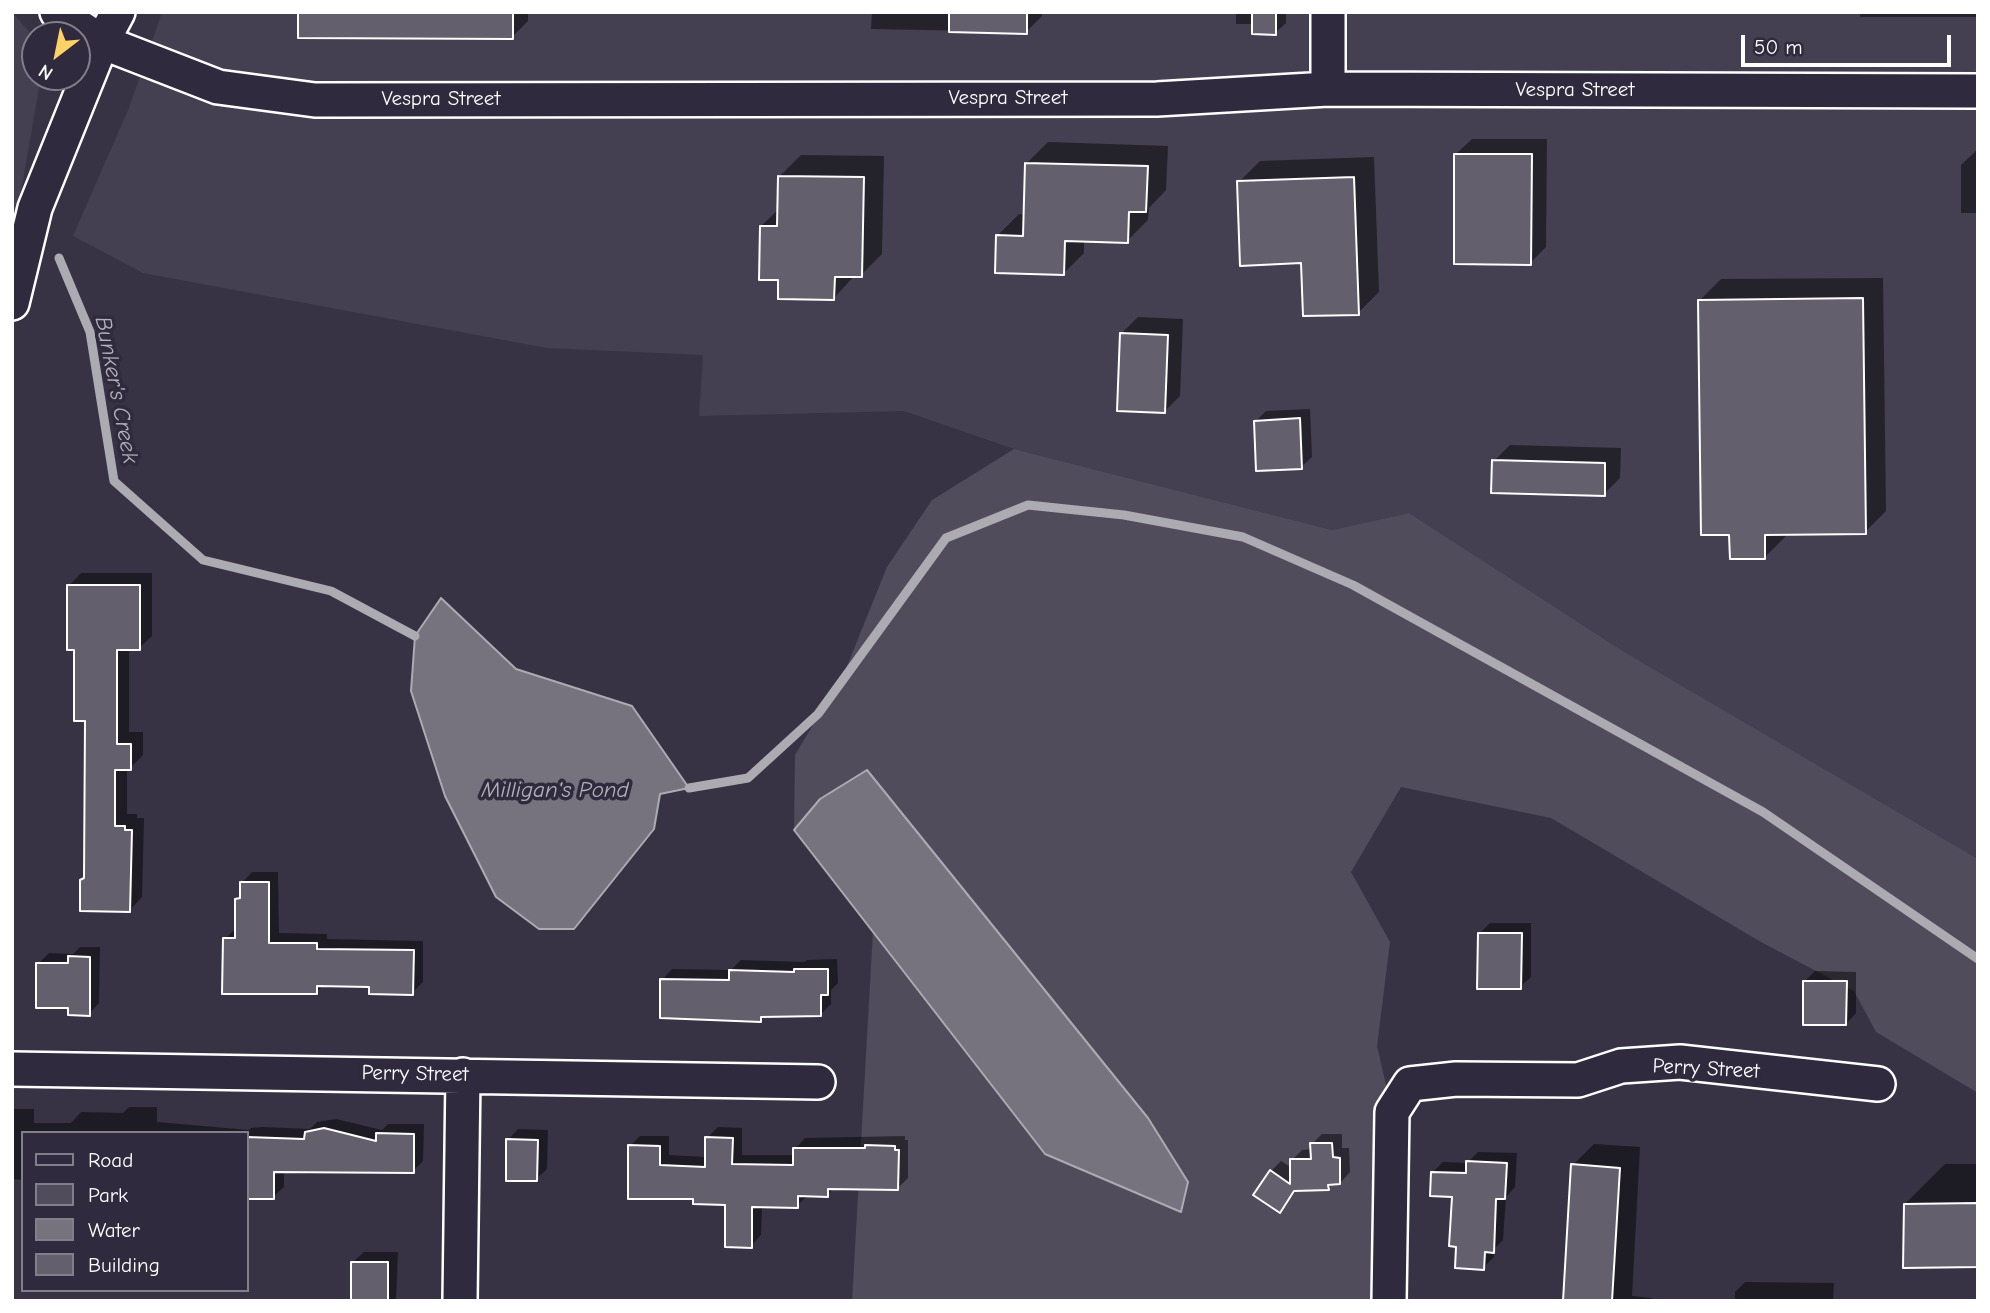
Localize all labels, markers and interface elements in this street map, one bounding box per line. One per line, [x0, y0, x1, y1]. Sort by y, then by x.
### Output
north arrow [21, 21, 91, 91]
scale bar [1745, 21, 1955, 65]
text: 50 m [1754, 35, 1803, 59]
text: N [35, 60, 57, 85]
street label: Vespra Street [1516, 77, 1634, 103]
street label: Vespra Street [949, 85, 1067, 111]
street label: Vespra Street [382, 86, 500, 112]
water label: Bunker's Creek [88, 314, 144, 466]
water label: Milligan's Pond [481, 776, 629, 804]
street label: Perry Street [1652, 1054, 1760, 1084]
street label: Perry Street [361, 1060, 469, 1088]
legend [21, 1131, 248, 1292]
text: Road [88, 1148, 133, 1172]
text: Park [88, 1183, 128, 1207]
text: Water [88, 1218, 140, 1242]
text: Building [88, 1253, 160, 1277]

